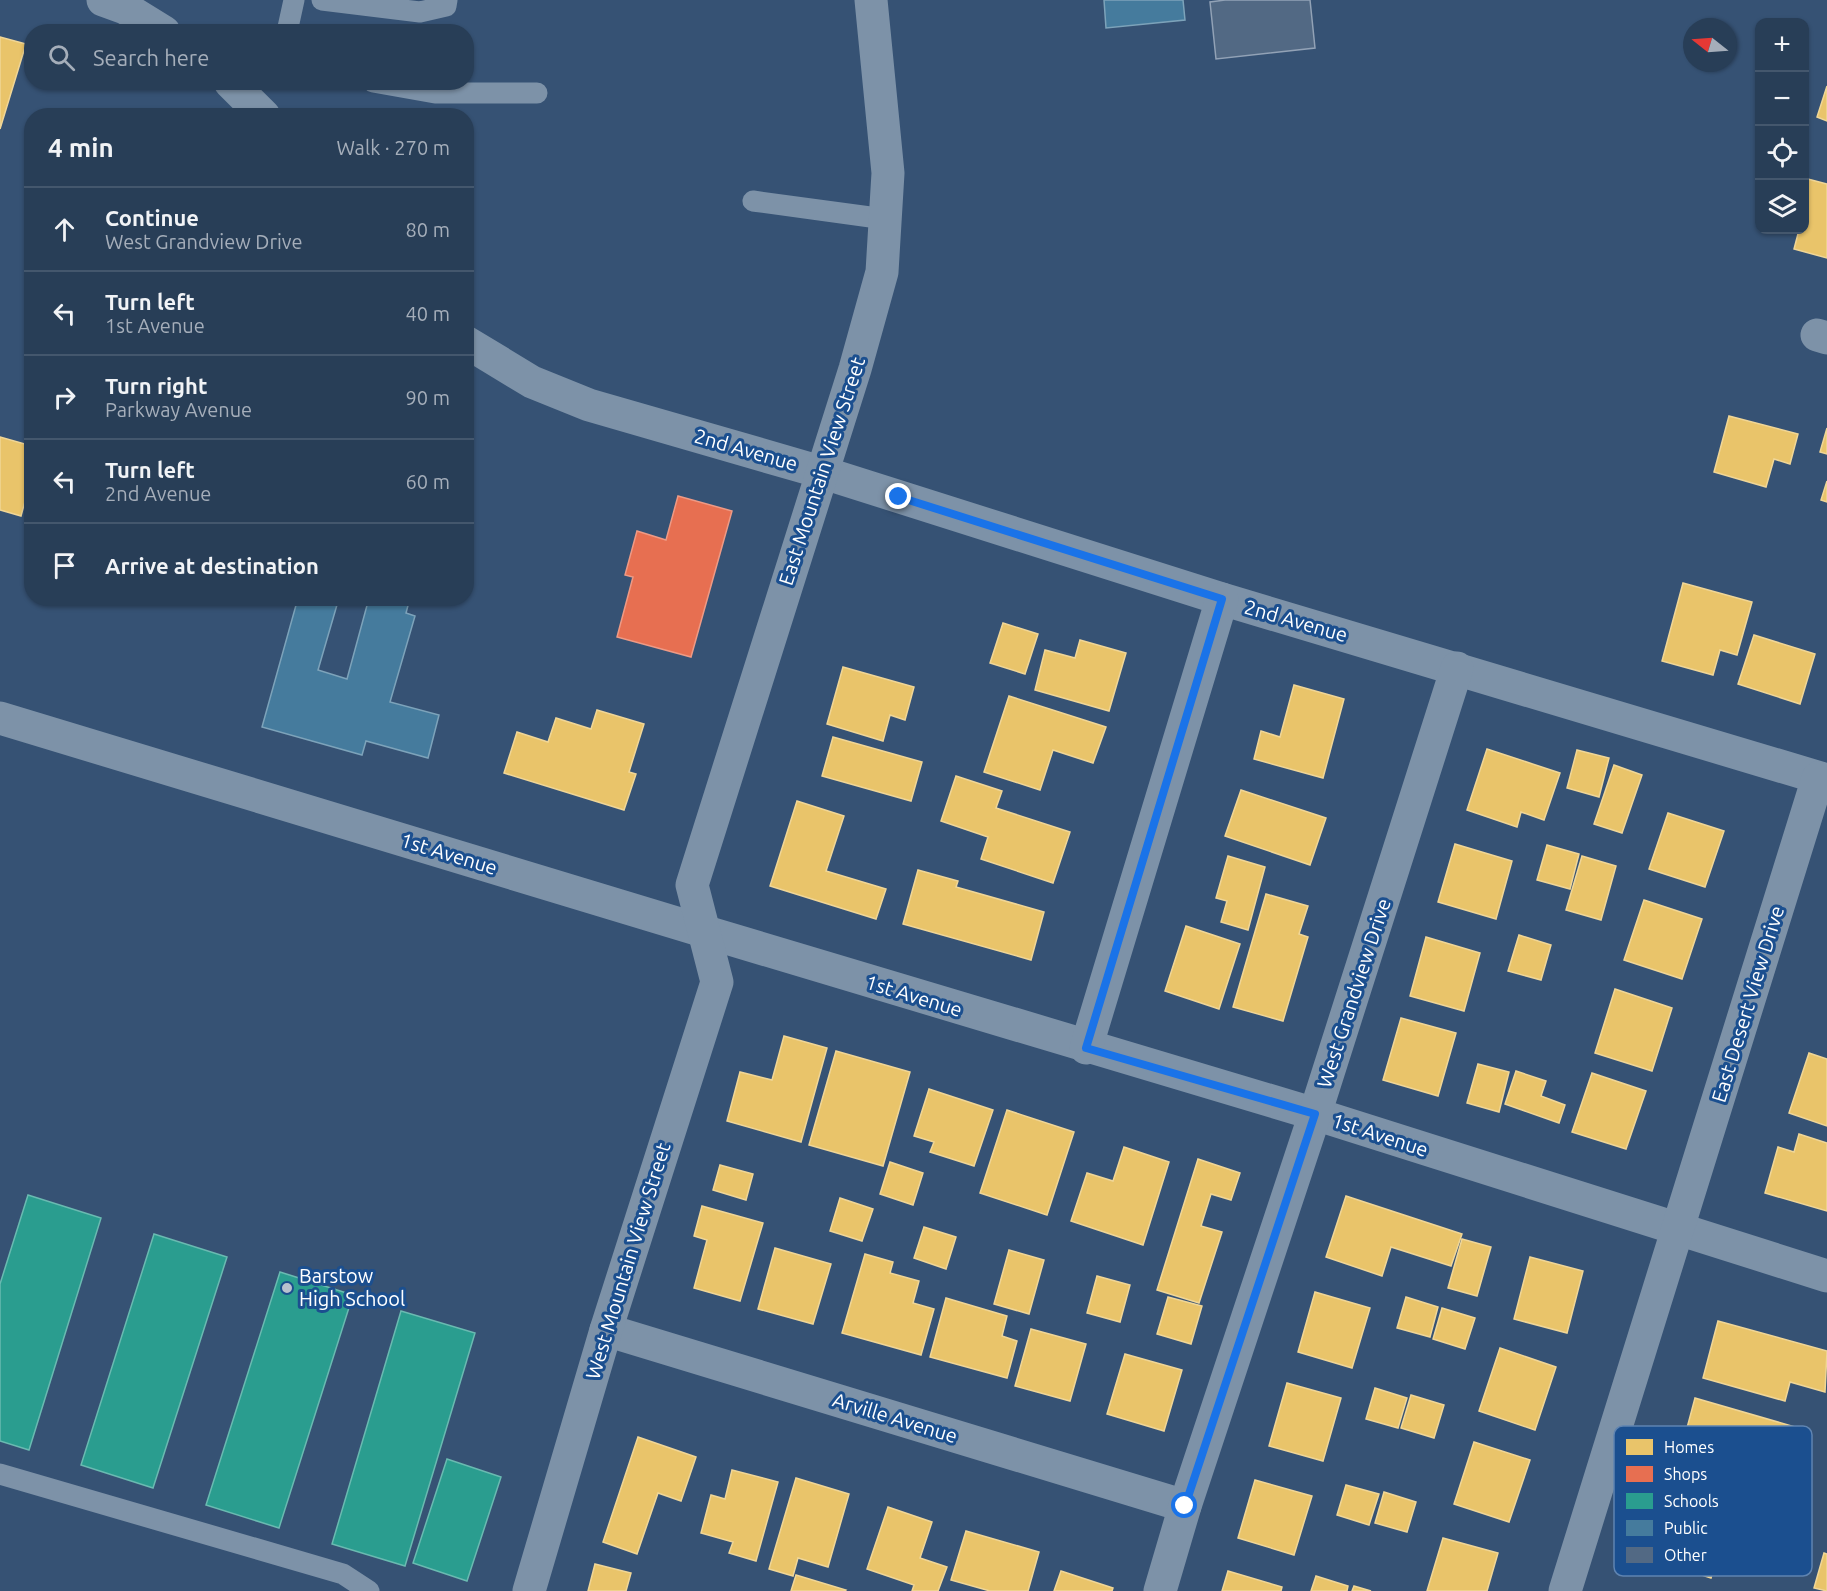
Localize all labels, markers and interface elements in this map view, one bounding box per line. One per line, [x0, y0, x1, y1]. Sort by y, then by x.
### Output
north arrow [1683, 18, 1737, 72]
map controls [1755, 18, 1809, 234]
button: + [1755, 18, 1809, 72]
search box [24, 24, 474, 90]
icon: search [45, 41, 78, 74]
text: Search here [93, 45, 209, 70]
button: − [1755, 72, 1809, 126]
button: locate [1755, 126, 1809, 180]
text: 4 min [48, 133, 114, 162]
text: Walk · 270 m [337, 136, 450, 159]
button: layers [1755, 180, 1809, 234]
text: Continue [105, 205, 199, 230]
icon: ahead [48, 213, 81, 246]
text: 80 m [406, 218, 450, 241]
text: West Grandview Drive [105, 230, 303, 253]
text: Turn left [105, 289, 195, 314]
icon: left [48, 297, 81, 330]
text: 40 m [406, 302, 450, 325]
text: 1st Avenue [105, 314, 205, 337]
street label: East Mountain View Street [774, 354, 869, 588]
text: Turn right [105, 373, 207, 398]
icon: right [48, 381, 81, 414]
text: 90 m [406, 386, 450, 409]
text: Parkway Avenue [105, 398, 252, 421]
street label: 2nd Avenue [692, 424, 800, 475]
text: Turn left [105, 457, 195, 482]
icon: left [48, 465, 81, 498]
text: 60 m [406, 470, 450, 493]
text: 2nd Avenue [105, 482, 211, 505]
route end [885, 483, 911, 509]
icon: arrive [48, 549, 81, 582]
text: Arrive at destination [105, 553, 319, 578]
street label: 2nd Avenue [1242, 595, 1350, 646]
street label: 1st Avenue [398, 828, 500, 879]
street label: West Grandview Drive [1312, 895, 1395, 1090]
street label: East Desert View Drive [1707, 903, 1788, 1105]
street label: 1st Avenue [863, 970, 965, 1021]
street label: 1st Avenue [1329, 1108, 1431, 1161]
street label: West Mountain View Street [581, 1140, 675, 1382]
place label: Barstow High School [299, 1264, 405, 1310]
marker: Barstow High School [280, 1281, 294, 1295]
street label: Arville Avenue [830, 1388, 960, 1447]
legend [1614, 1426, 1812, 1576]
text: Homes [1664, 1438, 1714, 1456]
text: Shops [1664, 1465, 1707, 1483]
route start [1171, 1492, 1197, 1518]
text: Schools [1664, 1492, 1719, 1510]
text: Public [1664, 1519, 1708, 1537]
text: Other [1664, 1546, 1707, 1564]

